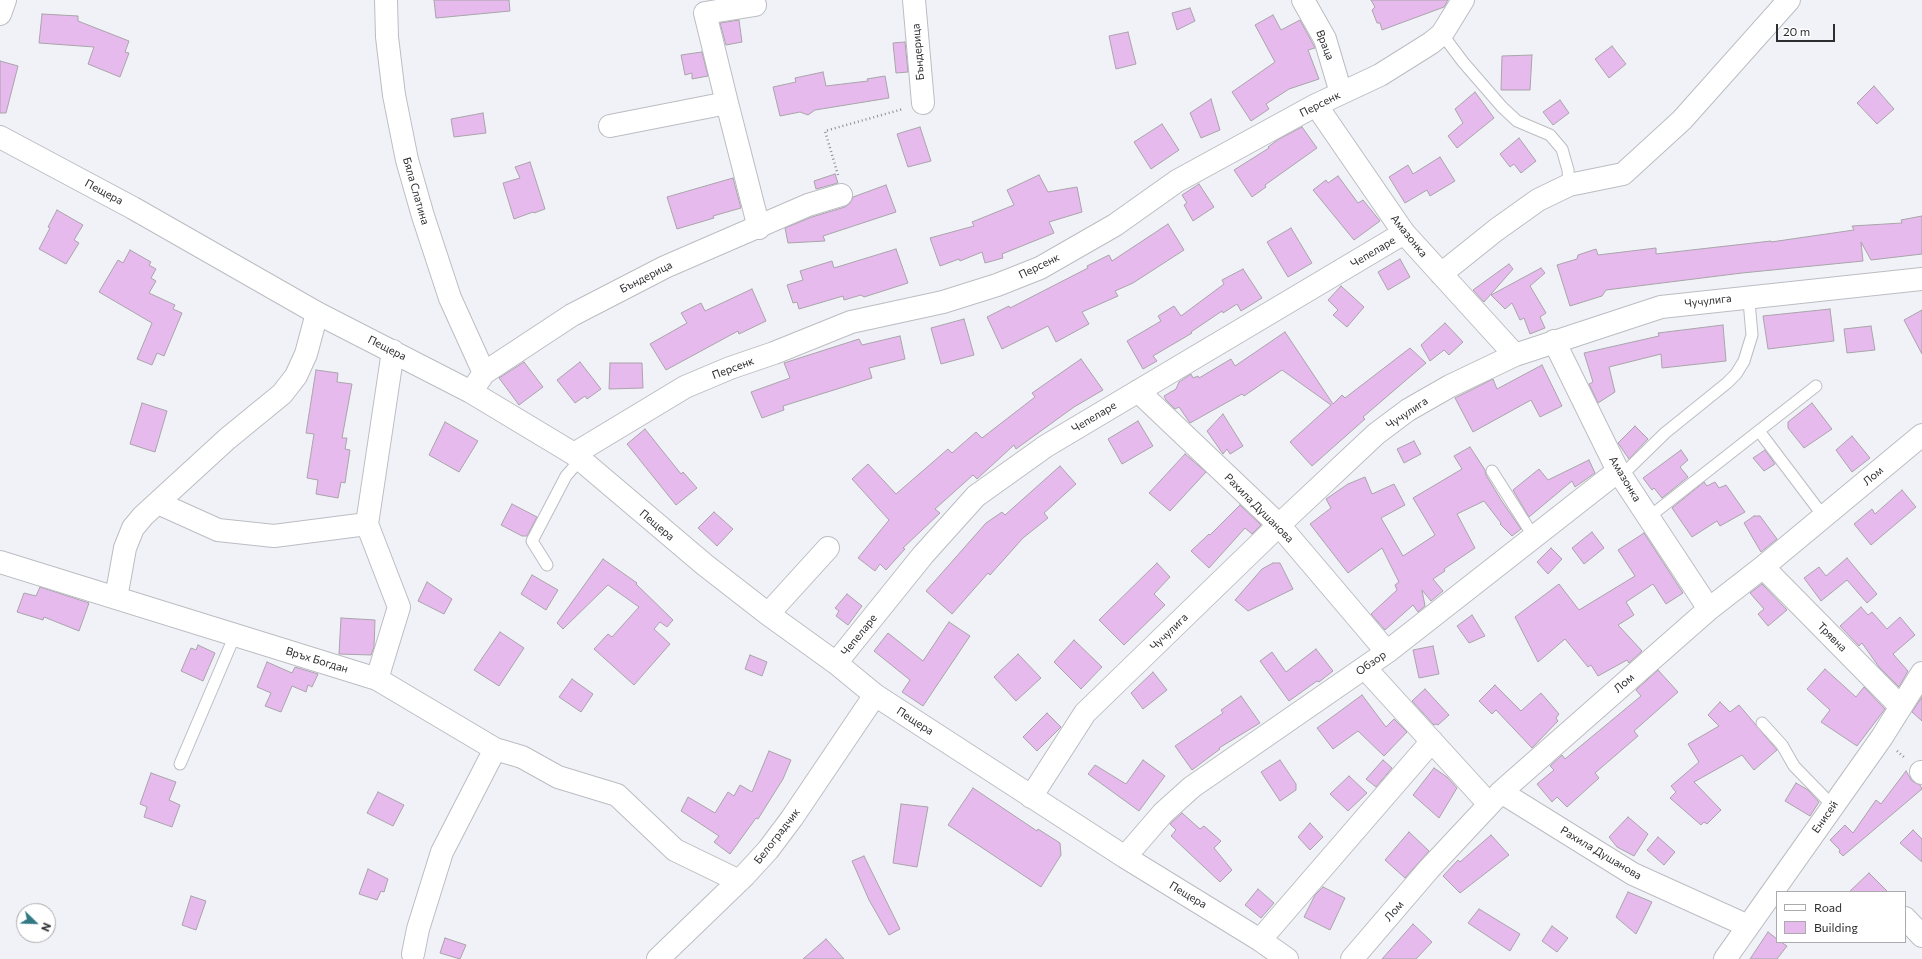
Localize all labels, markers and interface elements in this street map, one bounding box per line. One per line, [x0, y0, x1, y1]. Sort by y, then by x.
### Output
scale bar [1778, 16, 1837, 42]
street label: Бъндерица [909, 23, 927, 81]
text: 20 m [1783, 24, 1810, 38]
street label: Враца [1313, 28, 1337, 62]
street label: Персенк [1297, 88, 1343, 120]
street label: Бяла Слатина [400, 156, 432, 226]
street label: Пещера [83, 176, 125, 208]
street label: Амазонка [1388, 212, 1430, 260]
street label: Чепеларе [1348, 234, 1398, 270]
street label: Персенк [1016, 250, 1062, 282]
street label: Бъндерица [618, 258, 674, 296]
street label: Чучулига [1684, 292, 1732, 310]
street label: Пещера [366, 333, 408, 363]
street label: Персенк [710, 354, 756, 382]
street label: Чучулига [1384, 394, 1430, 432]
street label: Чепеларе [1069, 399, 1119, 435]
street label: Амазонка [1606, 454, 1644, 504]
street label: Лом [1860, 464, 1886, 488]
street label: Рахила Душанова [1222, 471, 1296, 545]
street label: Пещера [637, 507, 677, 543]
street label: Чучулига [1147, 611, 1191, 653]
street label: Чепеларе [838, 612, 880, 658]
street label: Трявна [1815, 620, 1849, 654]
street label: Връх Богдан [284, 644, 350, 676]
street label: Обзор [1353, 648, 1389, 678]
street label: Лом [1611, 671, 1637, 695]
street label: Пещера [894, 704, 936, 738]
street label: Енисей [1809, 798, 1841, 836]
street label: Белоградчик [751, 806, 803, 866]
street label: Рахила Душанова [1558, 824, 1644, 882]
street label: Пещера [1167, 879, 1209, 911]
legend [1776, 891, 1906, 943]
street label: Лом [1382, 898, 1406, 924]
text: Road [1814, 900, 1842, 914]
north arrow [16, 903, 56, 943]
text: Building [1814, 920, 1858, 934]
text: N [39, 921, 54, 934]

